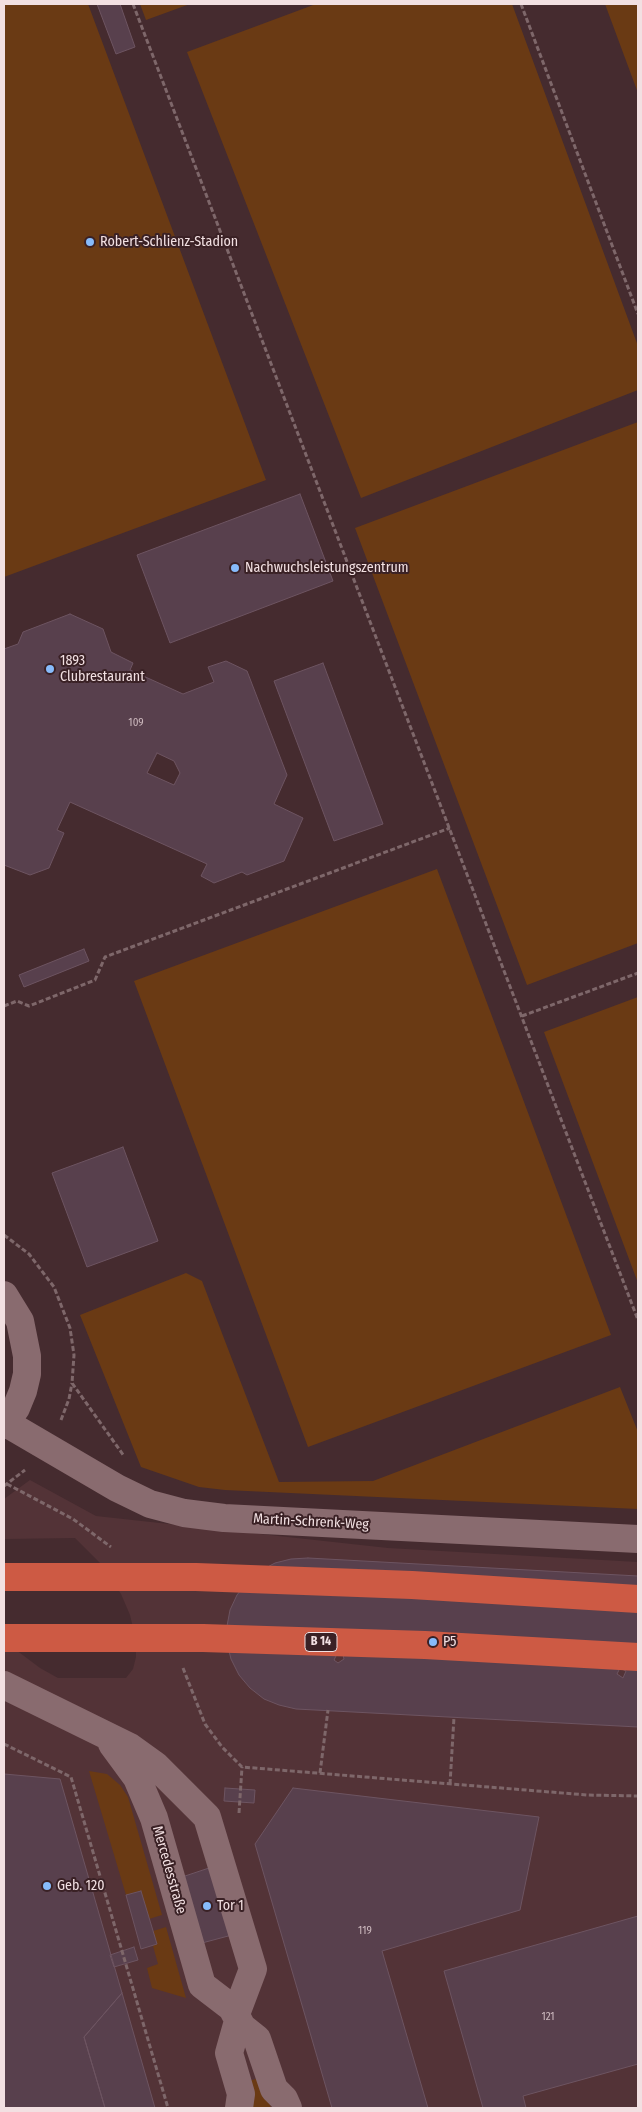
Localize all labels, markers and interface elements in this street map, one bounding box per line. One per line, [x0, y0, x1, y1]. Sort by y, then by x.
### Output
place label: Robert-Schlienz-Stadion [100, 234, 238, 250]
marker: Robert-Schlienz-Stadion [84, 236, 96, 248]
place label: Nachwuchsleistungszentrum [245, 560, 409, 576]
marker: Nachwuchsleistungszentrum [229, 562, 241, 574]
place label: 1893 Clubrestaurant [60, 653, 145, 686]
marker: 1893 Clubrestaurant [44, 663, 56, 675]
house number: 109 [128, 716, 144, 730]
street label: Martin-Schrenk-Weg [253, 1511, 369, 1533]
road number: B 14 [305, 1632, 337, 1651]
place label: P5 [443, 1634, 457, 1650]
marker: P5 [427, 1636, 439, 1648]
street label: Mercedesstraße [148, 1824, 190, 1916]
place label: Geb. 120 [57, 1878, 104, 1894]
marker: Geb. 120 [41, 1880, 53, 1892]
place label: Tor 1 [217, 1898, 244, 1914]
marker: Tor 1 [201, 1900, 213, 1912]
house number: 119 [358, 1924, 372, 1938]
house number: 121 [541, 2010, 555, 2024]

